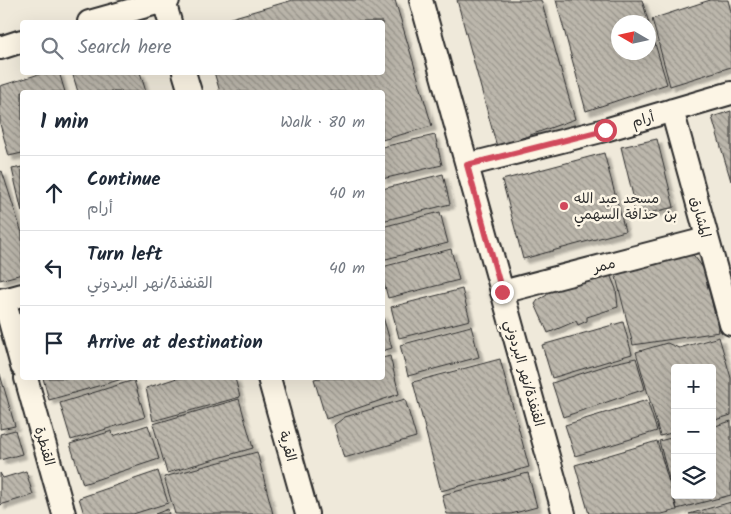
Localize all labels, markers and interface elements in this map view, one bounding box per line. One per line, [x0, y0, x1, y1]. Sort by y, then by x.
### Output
north arrow [611, 15, 656, 60]
search box [20, 20, 385, 75]
text: Search here [78, 33, 172, 63]
icon: search [38, 34, 66, 62]
text: 1 min [40, 106, 89, 139]
street label: أرام [629, 106, 658, 134]
text: Walk · 80 m [280, 110, 365, 135]
route start [594, 119, 617, 142]
text: Continue [87, 165, 160, 195]
icon: ahead [40, 179, 68, 207]
text: 40 m [329, 181, 365, 206]
place label: مسجد عبد الله بن حذافة السهمي [574, 188, 677, 227]
street label: المشارق [684, 194, 716, 240]
text: أرام [87, 196, 113, 221]
marker: مسجد عبد الله بن حذافة السهمي [558, 200, 570, 212]
text: Turn left [87, 240, 162, 270]
street label: ممر [590, 253, 618, 280]
icon: left [40, 254, 68, 282]
text: 40 m [329, 256, 365, 281]
text: القنفذة/نهر البردوني [87, 271, 213, 296]
route end [491, 281, 514, 304]
street label: القنفذة/نهر البردوني [497, 317, 550, 429]
text: Arrive at destination [87, 328, 263, 358]
icon: arrive [40, 329, 68, 357]
map controls [671, 364, 716, 499]
button: + [671, 364, 716, 409]
button: − [671, 409, 716, 454]
street label: القنطرة [28, 424, 60, 468]
street label: القرية [272, 428, 302, 464]
button: layers [671, 454, 716, 499]

